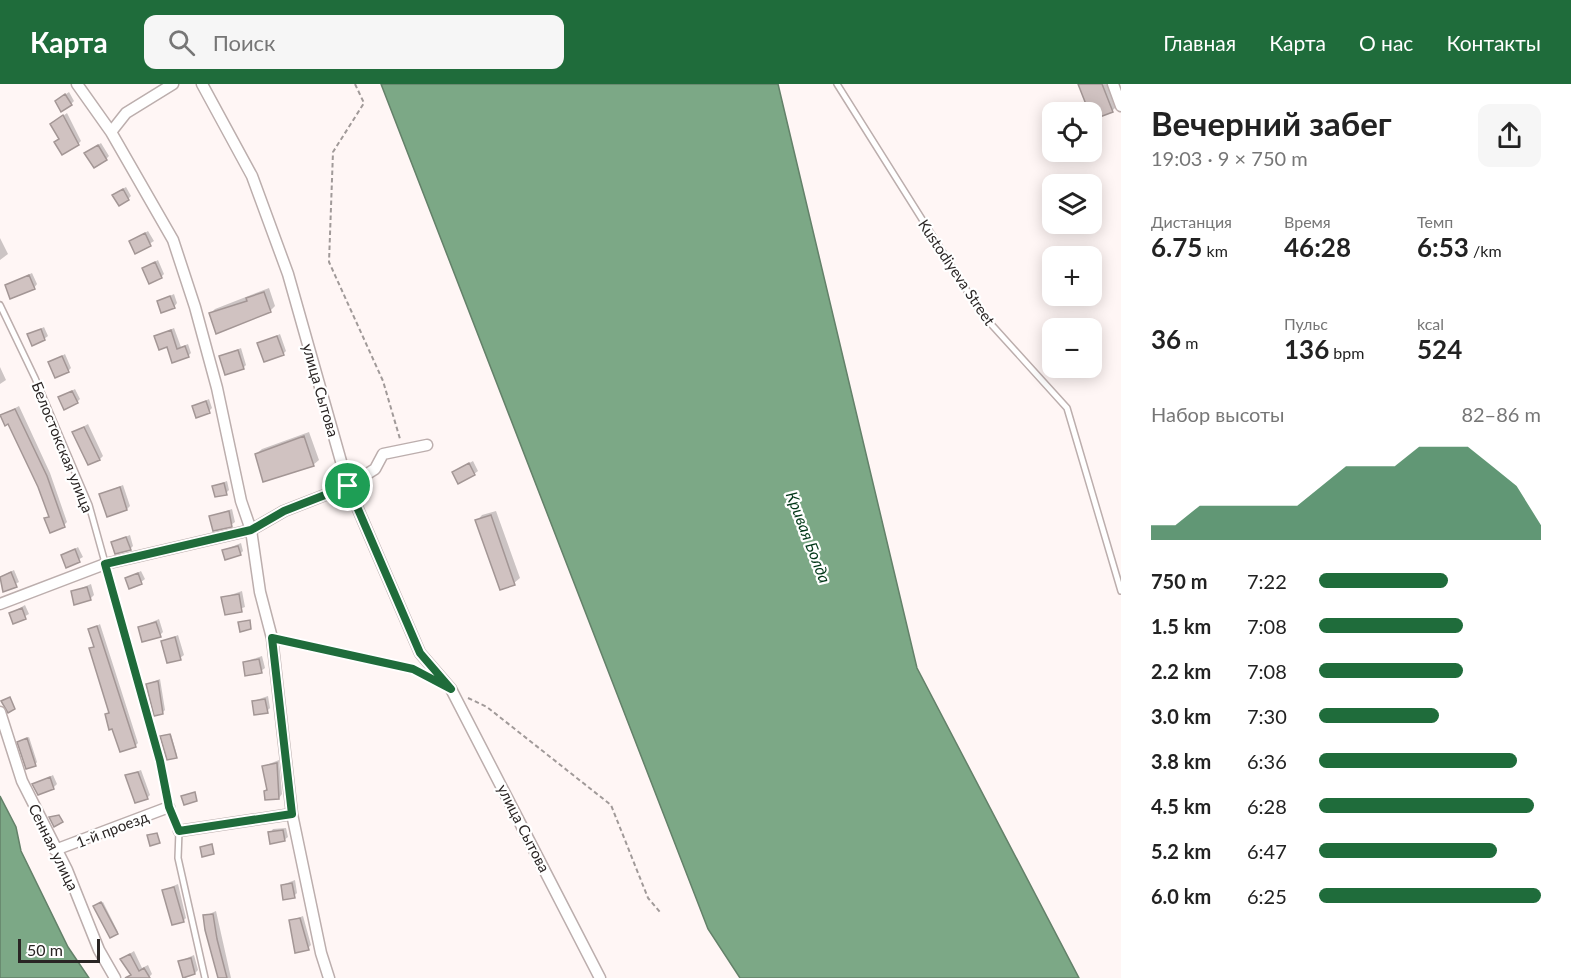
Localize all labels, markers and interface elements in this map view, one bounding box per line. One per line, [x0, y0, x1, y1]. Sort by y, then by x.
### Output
search box [144, 15, 564, 69]
text: Карта [30, 25, 108, 59]
icon: search [165, 26, 198, 59]
text: Поиск [213, 29, 276, 56]
text: Главная [1163, 30, 1236, 55]
text: Карта [1269, 30, 1326, 55]
text: О нас [1359, 30, 1413, 55]
text: Контакты [1446, 30, 1541, 55]
map controls [1042, 102, 1102, 378]
button: locate [1042, 102, 1102, 162]
text: Вечерний забег [1151, 103, 1392, 143]
button: share [1478, 104, 1541, 167]
text: 19:03 · 9 × 750 m [1151, 146, 1308, 170]
button: layers [1042, 174, 1102, 234]
text: Дистанция [1151, 212, 1232, 231]
text: Время [1284, 212, 1331, 231]
text: Темп [1417, 212, 1453, 231]
street label: Kustodiyeva Street [915, 216, 999, 329]
text: 6.75 [1151, 231, 1202, 263]
text: 46:28 [1284, 231, 1351, 263]
text: 6:53 [1417, 231, 1469, 263]
text: km [1202, 241, 1228, 260]
text: /km [1469, 241, 1502, 260]
button: + [1042, 246, 1102, 306]
text: Пульс [1284, 314, 1328, 333]
text: kcal [1417, 314, 1444, 333]
button: − [1042, 318, 1102, 378]
text: 36 [1151, 323, 1181, 355]
text: m [1181, 333, 1198, 352]
text: 136 [1284, 333, 1329, 365]
text: 524 [1417, 333, 1462, 365]
street label: улица Сытова [299, 341, 343, 439]
text: bpm [1329, 343, 1364, 362]
street label: Белостокская улица [29, 379, 97, 515]
text: Набор высоты [1151, 402, 1284, 426]
text: 82–86 m [1461, 402, 1541, 426]
pin [322, 460, 373, 511]
icon: arrive [331, 469, 364, 502]
water label: Кривая Болда [783, 488, 835, 586]
text: 750 m [1151, 569, 1207, 593]
text: 7:22 [1247, 569, 1287, 593]
text: 1.5 km [1151, 614, 1211, 638]
text: 7:08 [1247, 614, 1287, 638]
text: 2.2 km [1151, 659, 1211, 683]
text: 7:08 [1247, 659, 1287, 683]
text: 3.0 km [1151, 704, 1211, 728]
text: 7:30 [1247, 704, 1287, 728]
text: 3.8 km [1151, 749, 1211, 773]
text: 6:36 [1247, 749, 1287, 773]
street label: улица Сытова [494, 781, 554, 875]
text: 4.5 km [1151, 794, 1211, 818]
text: 6:28 [1247, 794, 1287, 818]
street label: Сенная улица [25, 801, 83, 893]
street label: 1-й проезд [73, 807, 151, 851]
text: 5.2 km [1151, 839, 1211, 863]
text: 6:47 [1247, 839, 1287, 863]
text: 6.0 km [1151, 884, 1211, 908]
text: 6:25 [1247, 884, 1287, 908]
scale bar [18, 936, 100, 964]
text: 50 m [27, 940, 63, 959]

